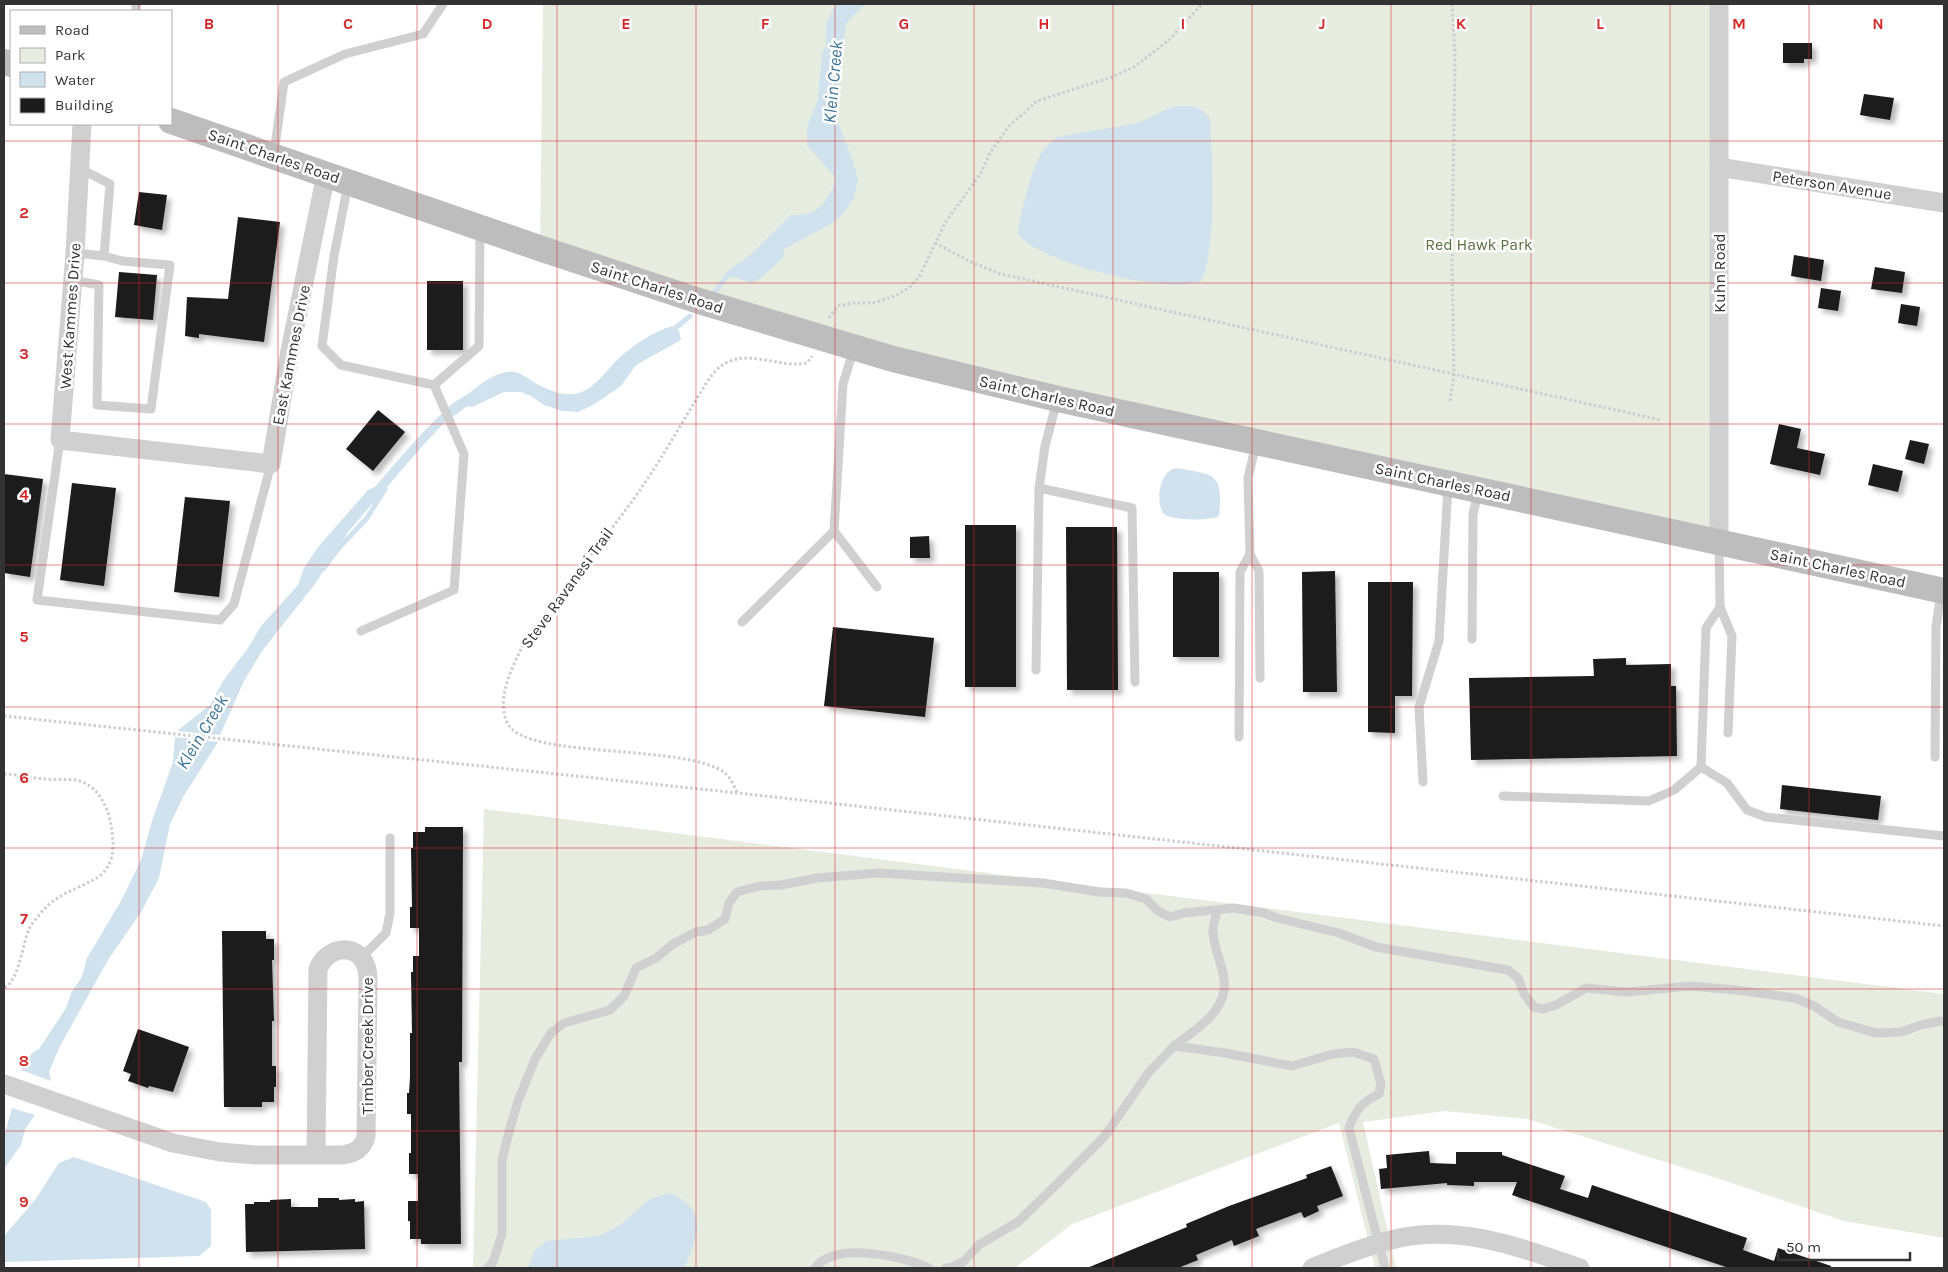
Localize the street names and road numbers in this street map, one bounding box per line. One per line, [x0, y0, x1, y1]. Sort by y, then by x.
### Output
street label: Saint Charles Road [205, 124, 343, 188]
street label: Peterson Avenue [1771, 166, 1893, 204]
street label: Kuhn Road [1710, 233, 1729, 313]
street label: West Kammes Drive [55, 242, 85, 390]
street label: Saint Charles Road [588, 257, 726, 317]
street label: East Kammes Drive [268, 283, 314, 427]
street label: Saint Charles Road [977, 371, 1117, 421]
street label: Saint Charles Road [1373, 458, 1513, 506]
street label: Steve Ravanesi Trail [517, 524, 617, 652]
street label: Saint Charles Road [1768, 544, 1908, 592]
street label: Timber Creek Drive [358, 977, 377, 1115]

